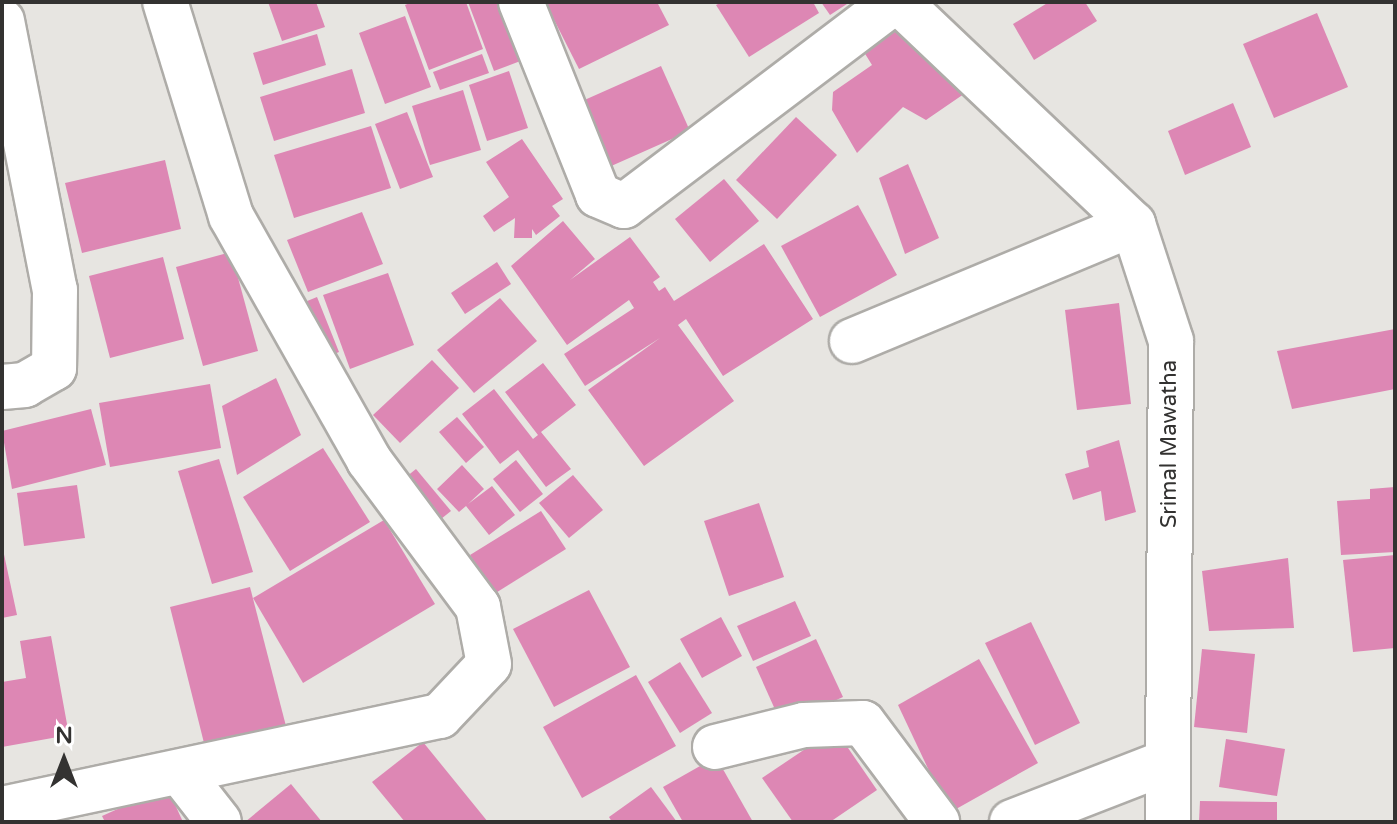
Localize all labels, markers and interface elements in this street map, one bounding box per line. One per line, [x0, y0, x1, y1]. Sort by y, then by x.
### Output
street label: Srimal Mawatha [1157, 360, 1183, 528]
north arrow [24, 720, 104, 800]
text: N [55, 723, 73, 749]

